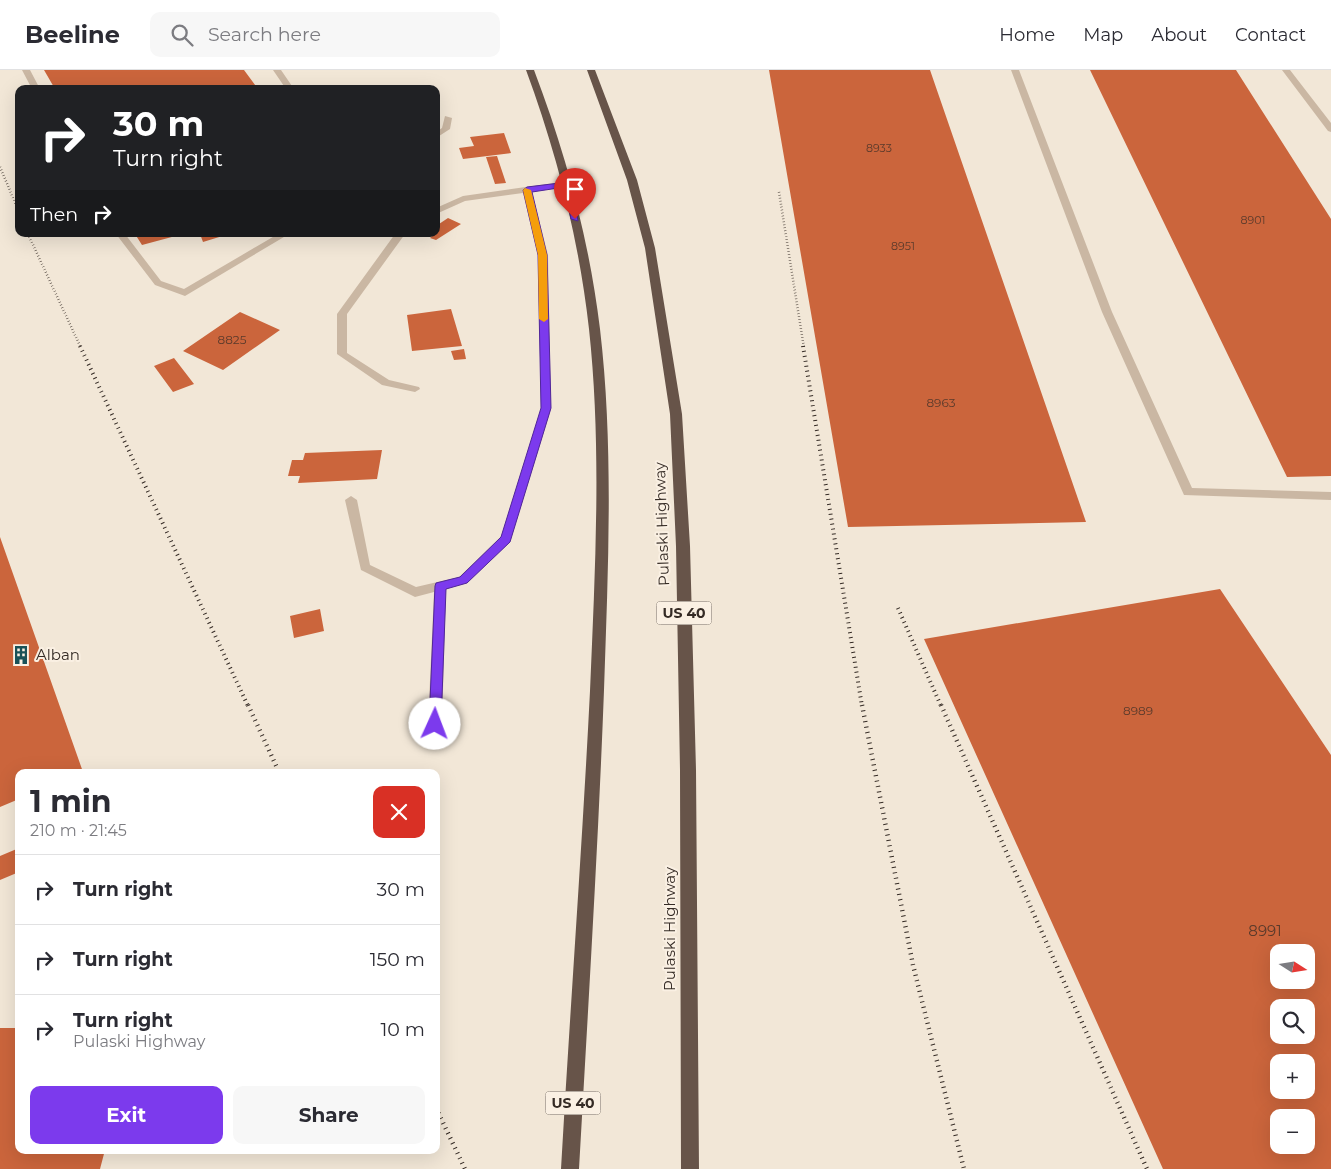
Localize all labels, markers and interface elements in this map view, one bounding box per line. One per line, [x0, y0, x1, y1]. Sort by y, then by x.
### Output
search box [150, 12, 500, 57]
text: Beeline [25, 20, 120, 49]
icon: search [168, 21, 196, 49]
text: Search here [208, 23, 321, 46]
text: Home [999, 24, 1055, 46]
text: Map [1083, 24, 1123, 46]
text: About [1151, 24, 1207, 46]
text: Contact [1235, 24, 1306, 46]
text: 30 m [113, 102, 204, 145]
icon: right [30, 105, 95, 170]
house number: 8933 [866, 141, 892, 155]
text: Turn right [113, 145, 223, 172]
pin [554, 168, 596, 219]
icon: arrive [561, 175, 589, 203]
icon: right [88, 200, 116, 228]
text: Then [30, 203, 78, 226]
house number: 8901 [1241, 213, 1265, 227]
house number: 8951 [891, 239, 915, 253]
house number: 8825 [218, 332, 247, 347]
house number: 8963 [926, 395, 956, 410]
street label: Pulaski Highway [650, 461, 673, 586]
road number: US 40 [656, 602, 712, 624]
building icon: Alban [10, 644, 32, 666]
place label: Alban [36, 645, 80, 664]
position arrow [408, 697, 460, 749]
house number: 8989 [1123, 703, 1153, 718]
text: 1 min [30, 783, 111, 820]
button: close [373, 786, 425, 838]
text: 210 m · 21:45 [30, 821, 127, 840]
street label: Pulaski Highway [660, 866, 679, 991]
icon: right [30, 876, 58, 904]
text: Turn right [73, 878, 173, 901]
text: 30 m [377, 878, 425, 901]
house number: 8991 [1248, 921, 1282, 940]
north arrow [1270, 944, 1315, 989]
map controls [1270, 944, 1315, 1154]
icon: right [30, 946, 58, 974]
text: Turn right [73, 948, 173, 971]
text: 150 m [370, 948, 425, 971]
button: search [1270, 999, 1315, 1044]
text: Turn right [73, 1009, 173, 1032]
icon: right [30, 1016, 58, 1044]
text: 10 m [380, 1018, 425, 1041]
text: Pulaski Highway [73, 1032, 205, 1051]
button: + [1270, 1054, 1315, 1099]
button: Exit [30, 1086, 223, 1144]
button: Share [233, 1086, 425, 1144]
road number: US 40 [546, 1091, 600, 1114]
button: − [1270, 1109, 1315, 1154]

